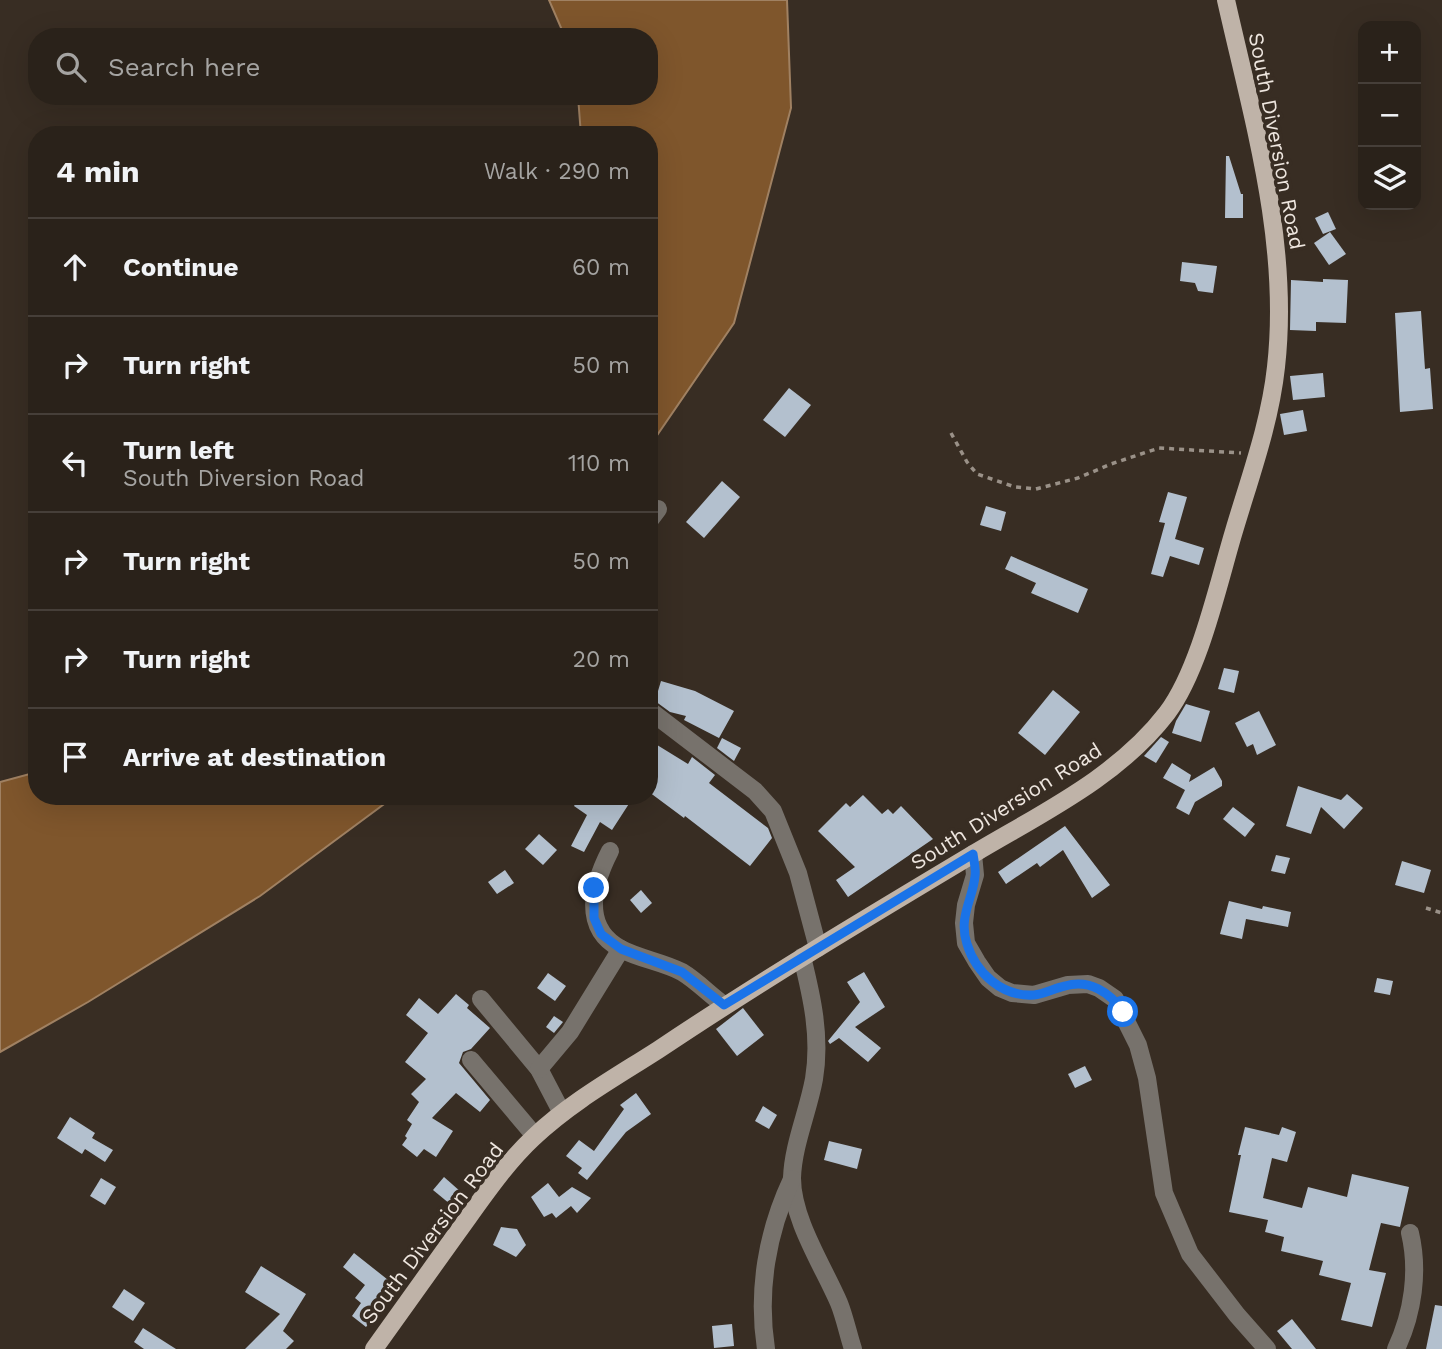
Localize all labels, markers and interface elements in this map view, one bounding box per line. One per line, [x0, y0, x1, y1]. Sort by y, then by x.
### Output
map controls [1358, 21, 1421, 210]
button: + [1358, 21, 1421, 84]
search box [28, 28, 658, 105]
street label: South Diversion Road [1244, 30, 1310, 252]
icon: search [52, 48, 90, 86]
text: Search here [108, 52, 260, 82]
button: − [1358, 84, 1421, 147]
button: layers [1358, 147, 1421, 210]
text: 4 min [56, 154, 140, 189]
text: Walk · 290 m [484, 158, 630, 185]
icon: ahead [56, 248, 94, 286]
text: Continue [123, 252, 239, 282]
text: 60 m [572, 254, 630, 281]
icon: right [56, 346, 94, 384]
text: Turn right [123, 350, 250, 380]
text: 50 m [573, 352, 630, 379]
text: Turn left [123, 435, 234, 465]
icon: left [56, 444, 94, 482]
text: 110 m [568, 450, 630, 477]
text: South Diversion Road [123, 465, 364, 492]
icon: right [56, 542, 94, 580]
text: Turn right [123, 546, 250, 576]
text: 50 m [573, 548, 630, 575]
icon: right [56, 640, 94, 678]
text: Turn right [123, 644, 250, 674]
text: 20 m [573, 646, 630, 673]
street label: South Diversion Road [906, 737, 1106, 875]
icon: arrive [56, 738, 94, 776]
text: Arrive at destination [123, 742, 386, 772]
route end [578, 872, 609, 903]
route start [1107, 996, 1138, 1027]
street label: South Diversion Road [356, 1137, 508, 1329]

